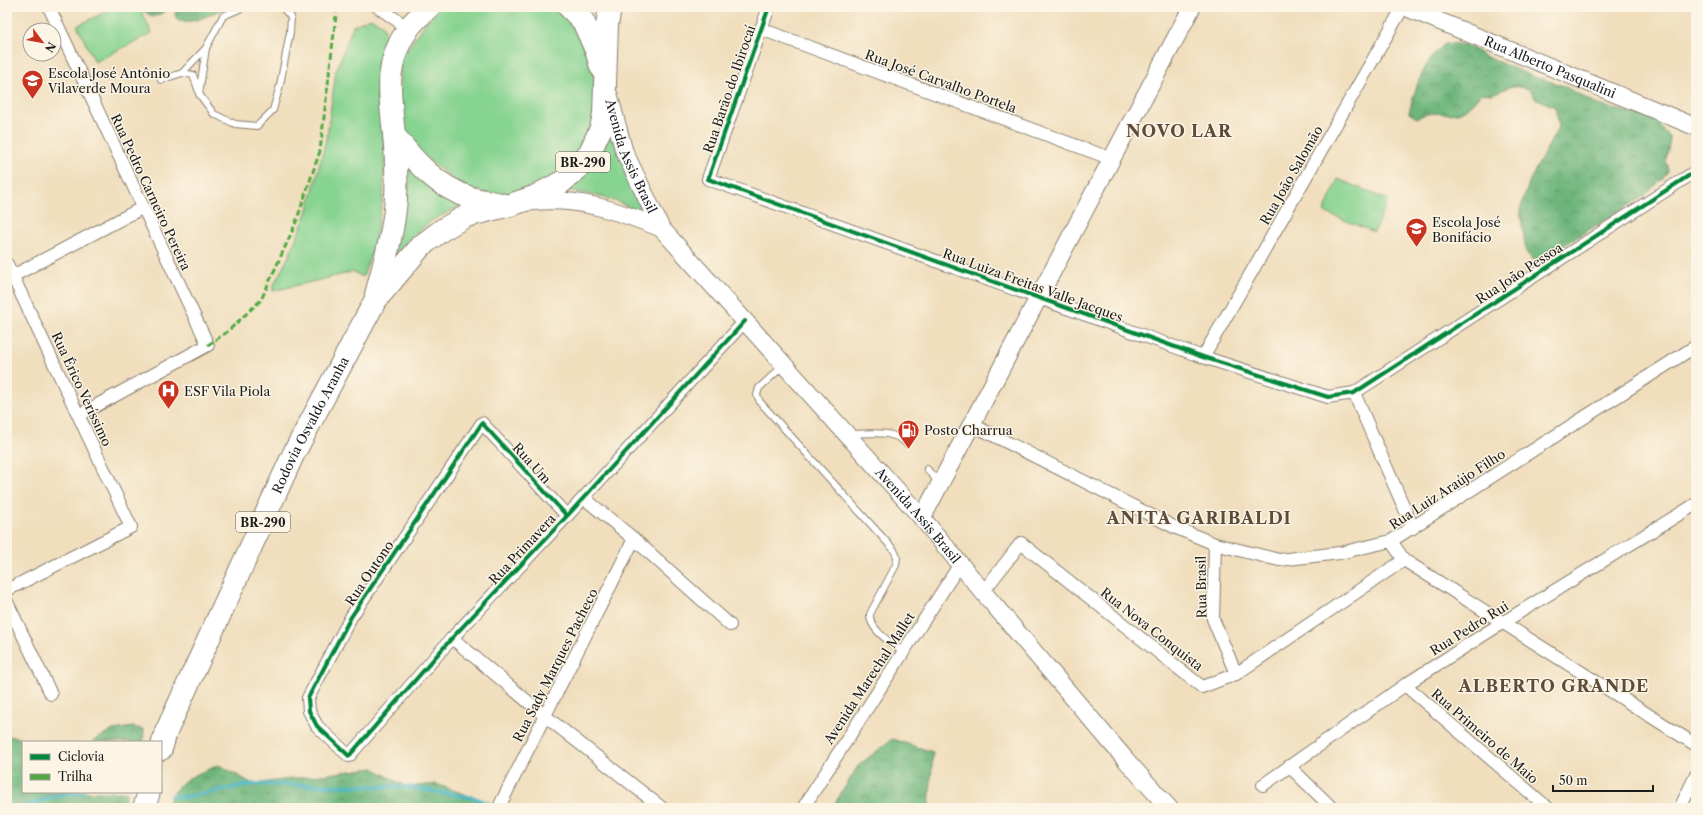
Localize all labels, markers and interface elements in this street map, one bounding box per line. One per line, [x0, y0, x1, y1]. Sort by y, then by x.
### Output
north arrow [22, 22, 62, 62]
street label: Rua Barão do Ibirocaí [700, 23, 758, 155]
street label: Rua Alberto Pasqualini [1482, 33, 1618, 101]
text: N [42, 40, 59, 55]
street label: Rua José Carvalho Portela [863, 46, 1019, 116]
place label: Escola José Antônio Vilaverde Moura [47, 65, 170, 96]
school or university icon: Escola José Antônio Vilaverde Moura [19, 67, 45, 100]
street label: Avenida Assis Brasil [602, 96, 661, 216]
street label: Rua Pedro Carneiro Pereira [108, 111, 194, 273]
district label: NOVO LAR [1126, 121, 1232, 141]
street label: Rua João Salomão [1256, 123, 1326, 227]
road number: BR-290 [556, 152, 610, 172]
place label: Escola José Bonifácio [1432, 214, 1501, 245]
school or university icon: Escola José Bonifácio [1404, 216, 1430, 249]
street label: Rua João Pessoa [1473, 239, 1565, 307]
street label: Rua Luiza Freitas Valle Jacques [941, 245, 1126, 325]
street label: Rua Érico Veríssimo [49, 329, 115, 449]
street label: Rodovia Osvaldo Aranha [268, 354, 352, 496]
hospital icon: ESF Vila Piola [156, 378, 182, 411]
place label: ESF Vila Piola [184, 383, 270, 399]
fuel station icon: Posto Charrua [895, 417, 921, 450]
place label: Posto Charrua [924, 422, 1013, 438]
street label: Rua Um [509, 439, 555, 487]
street label: Rua Luiz Araújo Filho [1386, 446, 1508, 532]
street label: Avenida Assis Brasil [872, 463, 964, 567]
district label: ANITA GARIBALDI [1105, 508, 1292, 528]
street label: Rua Primavera [485, 510, 559, 588]
road number: BR-290 [236, 512, 290, 532]
street label: Rua Outono [341, 537, 397, 609]
street label: Rua Brasil [1192, 555, 1210, 618]
street label: Rua Nova Conquista [1098, 584, 1206, 674]
street label: Rua Sady Marques Pacheco [509, 586, 601, 744]
street label: Rua Pedro Rui [1427, 598, 1511, 658]
street label: Avenida Marechal Mallet [820, 609, 918, 748]
district label: ALBERTO GRANDE [1458, 676, 1649, 696]
street label: Rua Primeiro de Maio [1428, 685, 1542, 787]
legend [22, 741, 162, 793]
text: Ciclovia [58, 749, 105, 764]
scale bar [1553, 767, 1653, 793]
text: Trilha [58, 769, 93, 784]
text: 50 m [1559, 773, 1588, 788]

